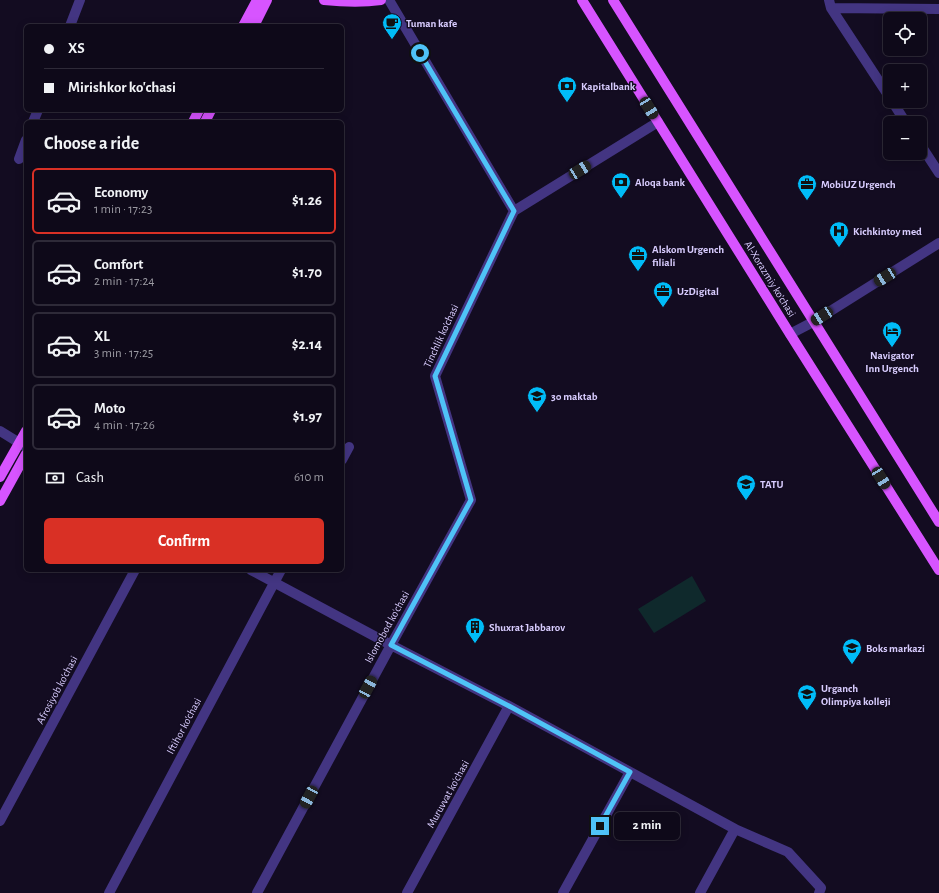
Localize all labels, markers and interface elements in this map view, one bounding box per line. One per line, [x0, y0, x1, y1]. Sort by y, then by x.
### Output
cafe icon: Tuman kafe [381, 12, 403, 40]
map controls [883, 12, 927, 160]
button: locate [883, 12, 927, 56]
place label: Tuman kafe [406, 18, 457, 29]
text: XS [68, 41, 85, 56]
route start [411, 44, 429, 62]
button: + [883, 64, 927, 108]
bank icon: Kapitalbank [556, 75, 578, 103]
text: Mirishkor ko'chasi [68, 80, 176, 95]
place label: Kapitalbank [581, 81, 636, 92]
car [638, 95, 660, 121]
button: − [883, 116, 927, 160]
text: Choose a ride [44, 135, 139, 153]
car [567, 159, 593, 181]
bank icon: Aloqa bank [610, 171, 632, 199]
office icon: MobiUZ Urgench [796, 173, 818, 201]
place label: Aloqa bank [635, 177, 685, 188]
place label: MobiUZ Urgench [821, 179, 896, 190]
icon: car [46, 183, 82, 219]
text: Economy [94, 185, 148, 200]
text: $1.26 [292, 193, 322, 208]
text: 1 min · 17:23 [94, 203, 152, 216]
hospital icon: Kichkintoy med [828, 220, 850, 248]
place label: Kichkintoy med [853, 226, 922, 237]
street label: Al-Xorazmiy ko’chasi [742, 239, 798, 319]
office icon: Alskom Urgench filiali [627, 244, 649, 272]
place label: Alskom Urgench filiali [652, 244, 724, 268]
icon: car [46, 255, 82, 291]
text: Comfort [94, 257, 143, 272]
text: $1.70 [292, 265, 322, 280]
car [872, 266, 898, 288]
text: 2 min · 17:24 [94, 275, 155, 288]
office icon: UzDigital [652, 280, 674, 308]
place label: UzDigital [677, 286, 719, 297]
street label: Tinchlik ko'chasi [421, 303, 461, 369]
car [809, 304, 835, 328]
hotel icon: Navigator Inn Urgench [881, 320, 903, 348]
icon: car [46, 327, 82, 363]
text: XL [94, 329, 110, 344]
text: $2.14 [292, 337, 322, 352]
text: 3 min · 17:25 [94, 347, 153, 360]
place label: Navigator Inn Urgench [865, 350, 919, 374]
school or university icon: 30 maktab [526, 385, 548, 413]
place label: 30 maktab [551, 391, 598, 402]
icon: car [46, 399, 82, 435]
text: Moto [94, 401, 126, 416]
text: $1.97 [293, 409, 322, 424]
text: 4 min · 17:26 [94, 419, 155, 432]
car [870, 465, 892, 491]
icon: cash [44, 467, 66, 489]
text: Cash [76, 470, 104, 485]
text: 610 m [294, 471, 324, 484]
school or university icon: TATU [735, 473, 757, 501]
place label: TATU [760, 479, 784, 490]
button: Confirm [44, 518, 324, 564]
street label: Islomobod ko'chasi [363, 589, 411, 665]
building icon: Shuxrat Jabbarov [464, 616, 486, 644]
place label: Shuxrat Jabbarov [489, 622, 565, 633]
school or university icon: Boks markazi [841, 637, 863, 665]
place label: Boks markazi [866, 643, 925, 654]
street label: Afrosiyob ko'chasi [34, 654, 80, 726]
car [357, 674, 379, 700]
school or university icon: Urganch Olimpiya kolleji [796, 683, 818, 711]
place label: Urganch Olimpiya kolleji [821, 683, 891, 707]
street label: Iftihor ko'chasi [165, 696, 203, 756]
street label: Muruvvat ko'chasi [425, 758, 471, 830]
car [298, 784, 320, 810]
callout: 2 min [614, 812, 680, 840]
route end [591, 817, 609, 835]
text: 2 min [633, 819, 661, 832]

